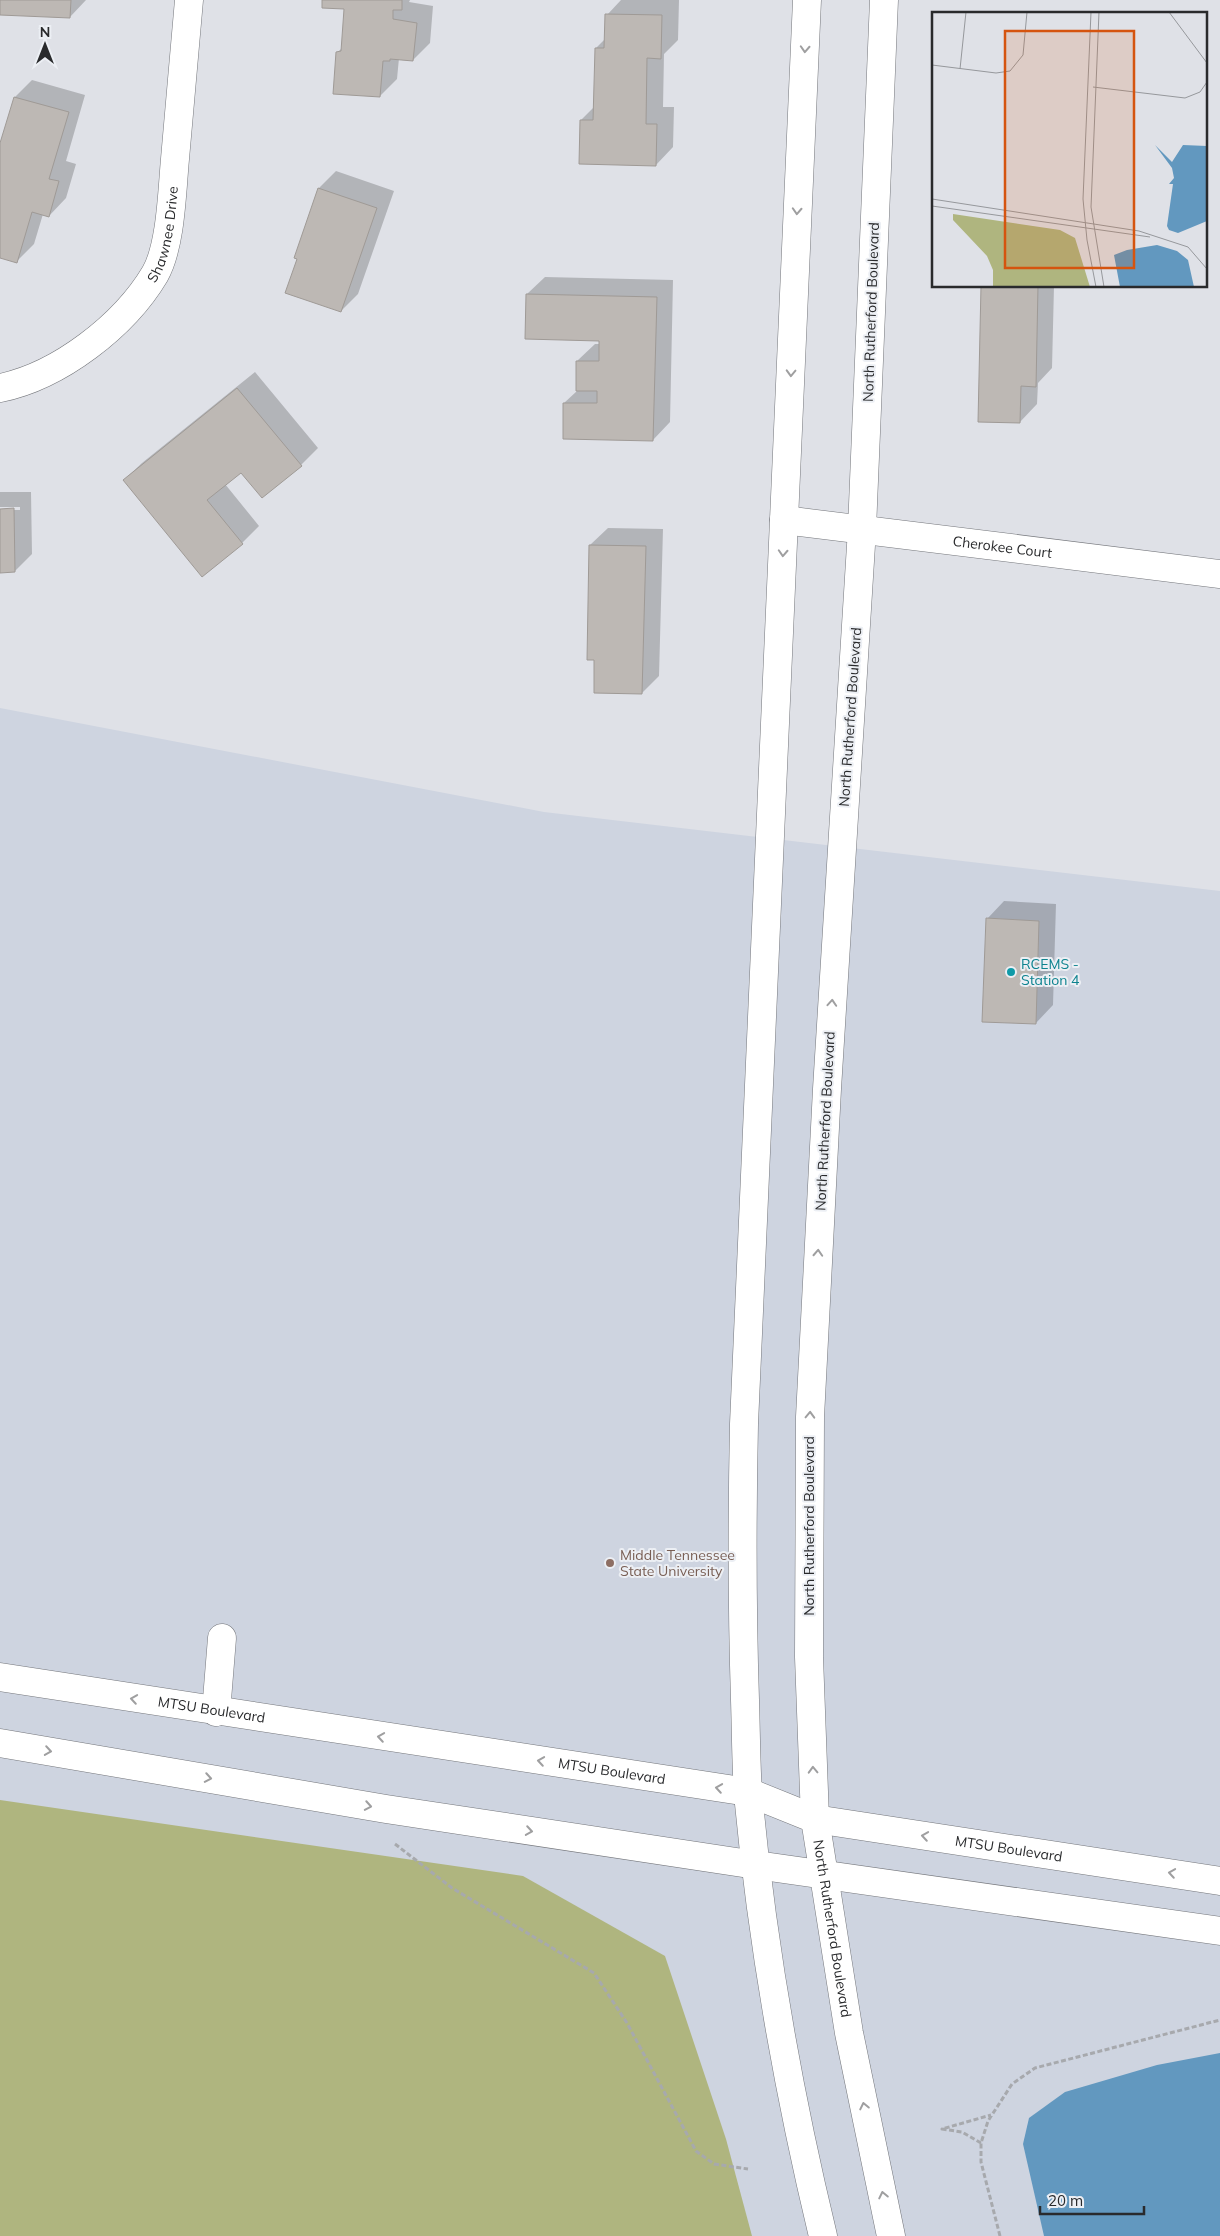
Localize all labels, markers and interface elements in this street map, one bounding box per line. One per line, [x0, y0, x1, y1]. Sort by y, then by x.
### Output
inset map [932, 12, 1208, 288]
north arrow [20, 20, 70, 70]
text: N [40, 23, 50, 41]
one-way arrow [799, 45, 810, 53]
street label: Shawnee Drive [143, 186, 182, 286]
one-way arrow [792, 207, 803, 215]
street label: North Rutherford Boulevard [859, 222, 883, 402]
one-way arrow [785, 370, 796, 378]
street label: Cherokee Court [952, 532, 1053, 562]
one-way arrow [777, 549, 788, 557]
street label: North Rutherford Boulevard [835, 627, 865, 807]
place label: RCEMS - Station 4 [1021, 955, 1080, 989]
marker: RCEMS - Station 4 [1005, 966, 1017, 978]
one-way arrow [826, 999, 837, 1007]
street label: North Rutherford Boulevard [811, 1031, 839, 1211]
one-way arrow [813, 1249, 824, 1257]
one-way arrow [805, 1411, 816, 1419]
street label: North Rutherford Boulevard [800, 1436, 818, 1616]
place label: Middle Tennessee State University [620, 1546, 735, 1580]
marker: Middle Tennessee State University [604, 1557, 616, 1569]
street label: MTSU Boulevard [157, 1692, 266, 1727]
one-way arrow [129, 1694, 138, 1704]
one-way arrow [376, 1732, 385, 1742]
one-way arrow [44, 1746, 52, 1756]
street label: MTSU Boulevard [557, 1754, 667, 1788]
one-way arrow [537, 1756, 545, 1767]
one-way arrow [808, 1766, 819, 1774]
one-way arrow [204, 1773, 213, 1783]
one-way arrow [715, 1783, 723, 1794]
one-way arrow [364, 1801, 373, 1811]
one-way arrow [525, 1825, 533, 1835]
one-way arrow [920, 1831, 929, 1841]
street label: MTSU Boulevard [954, 1832, 1064, 1866]
street label: North Rutherford Boulevard [809, 1838, 855, 2019]
one-way arrow [1167, 1869, 1176, 1879]
one-way arrow [860, 2102, 870, 2111]
scale bar [1040, 2184, 1144, 2216]
one-way arrow [878, 2191, 889, 2199]
text: 20 m [1048, 2191, 1083, 2210]

